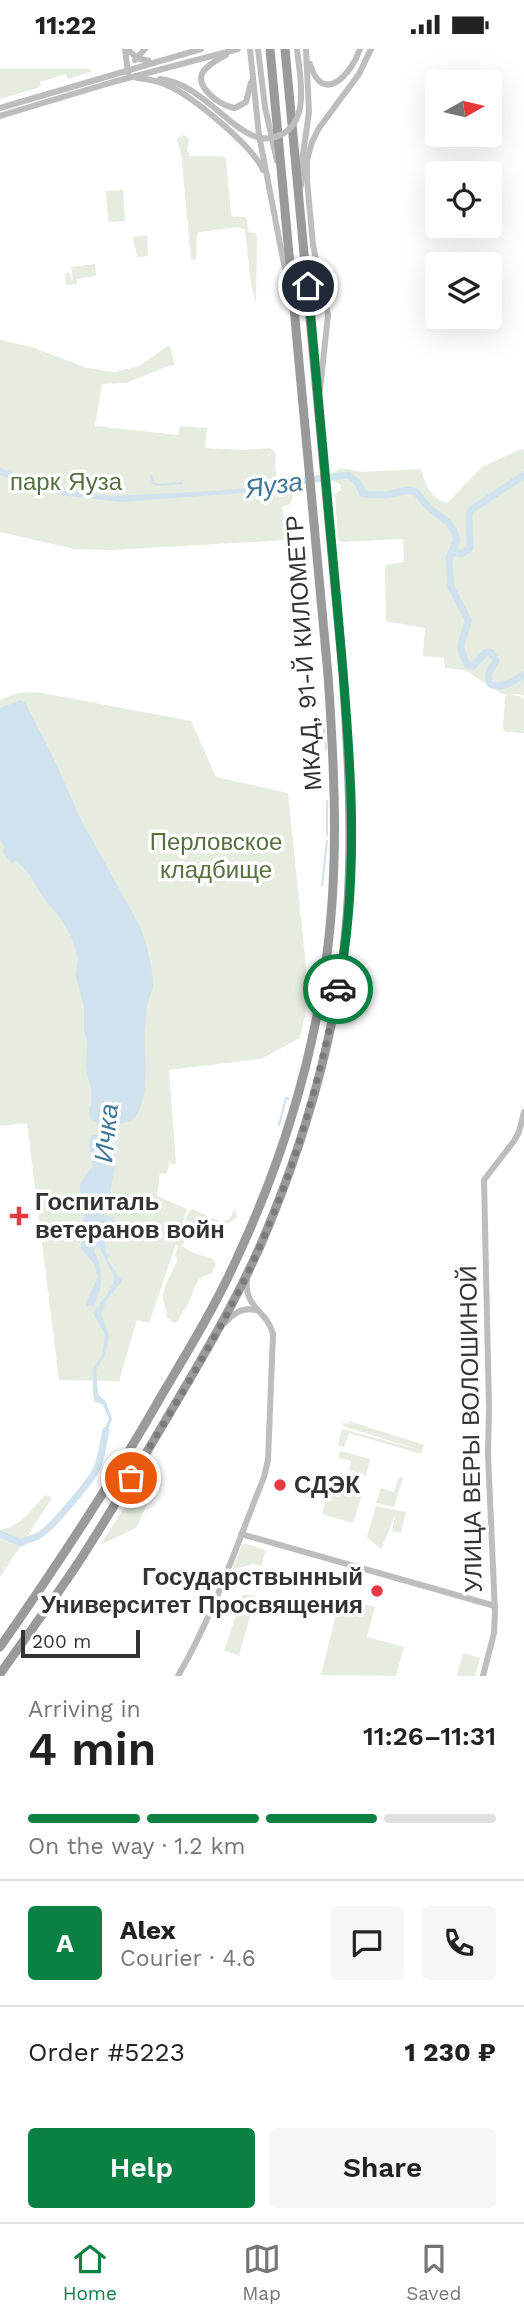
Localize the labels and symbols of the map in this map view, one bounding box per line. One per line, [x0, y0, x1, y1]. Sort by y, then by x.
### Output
north arrow [425, 70, 502, 147]
pin [278, 256, 338, 316]
water label: Яуза [242, 466, 304, 504]
park label: парк Яуза [10, 468, 123, 496]
street label: МКАД, 91-Й КИЛОМЕТР [280, 514, 328, 792]
park label: Перловское кладбище [150, 828, 282, 884]
courier [303, 954, 373, 1024]
water label: Ичка [88, 1102, 124, 1164]
place label: Госпиталь ветеранов войн [35, 1188, 225, 1244]
marker: Госпиталь ветеранов войн [9, 1206, 29, 1226]
street label: УЛИЦА ВЕРЫ ВОЛОШИНОЙ [454, 1265, 488, 1593]
pin [101, 1448, 161, 1508]
place label: СДЭК [294, 1471, 360, 1499]
marker: СДЭК [272, 1477, 288, 1493]
place label: Государствынный Университет Просвящения [41, 1563, 363, 1619]
marker: Государствынный Университет Просвящения [369, 1583, 385, 1599]
scale bar [21, 1627, 140, 1659]

